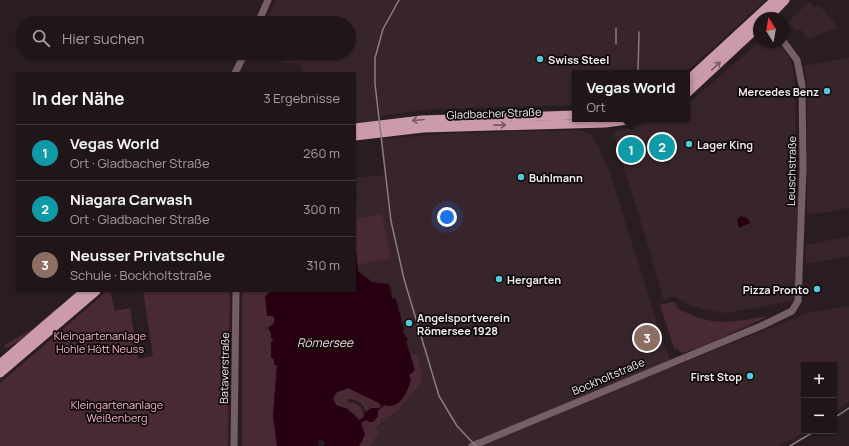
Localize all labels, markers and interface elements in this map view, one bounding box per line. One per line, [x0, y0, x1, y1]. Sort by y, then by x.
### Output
north arrow [753, 12, 789, 48]
search box [16, 16, 356, 60]
icon: search [30, 27, 52, 49]
text: Hier suchen [62, 28, 144, 49]
place label: Swiss Steel [548, 52, 609, 67]
marker: Swiss Steel [535, 54, 545, 64]
one-way arrow [711, 62, 721, 71]
popup [572, 70, 690, 122]
text: Vegas World [586, 77, 676, 98]
place label: Mercedes Benz [738, 84, 819, 99]
marker: Mercedes Benz [822, 86, 832, 96]
text: In der Nähe [32, 87, 125, 110]
text: 3 Ergebnisse [263, 89, 340, 107]
text: Ort [586, 98, 606, 116]
street label: Gladbacher Straße [446, 104, 542, 122]
one-way arrow [412, 117, 425, 124]
one-way arrow [493, 121, 506, 129]
pin: 2 [649, 132, 675, 162]
text: Vegas World [70, 133, 159, 154]
pin: 1 [618, 135, 644, 165]
street label: Leuschstraße [783, 135, 799, 206]
place label: Lager King [697, 137, 753, 152]
marker: Lager King [684, 139, 694, 149]
text: 1 [42, 144, 48, 162]
text: 260 m [303, 144, 340, 162]
text: Ort · Gladbacher Straße [70, 154, 210, 172]
place label: Buhlmann [529, 170, 583, 185]
marker: Buhlmann [516, 172, 526, 182]
text: Niagara Carwash [70, 189, 192, 210]
text: 2 [41, 200, 49, 218]
text: 300 m [303, 200, 340, 218]
your location [437, 207, 457, 227]
text: Ort · Gladbacher Straße [70, 210, 210, 228]
text: Neusser Privatschule [70, 245, 225, 266]
text: 3 [41, 256, 49, 274]
text: 310 m [306, 256, 340, 274]
text: Schule · Bockholtstraße [70, 266, 211, 284]
place label: Hergarten [507, 272, 561, 287]
marker: Hergarten [494, 274, 504, 284]
place label: Pizza Pronto [743, 282, 809, 297]
marker: Pizza Pronto [812, 284, 822, 294]
place label: Angelsportverein Römersee 1928 [417, 310, 510, 338]
marker: Angelsportverein Römersee 1928 [404, 318, 414, 328]
pin: 3 [634, 323, 660, 353]
park label: Kleingartenanlage Hohle Hött Neuss [54, 328, 147, 356]
street label: Bataverstraße [216, 331, 232, 404]
water label: Römersee [297, 334, 354, 351]
street label: Bockholtstraße [569, 354, 647, 398]
map controls [801, 362, 837, 434]
button: + [801, 362, 837, 398]
place label: First Stop [691, 369, 742, 384]
marker: First Stop [745, 371, 755, 381]
park label: Kleingartenanlage Weißenberg [71, 397, 164, 425]
button: − [801, 398, 837, 434]

